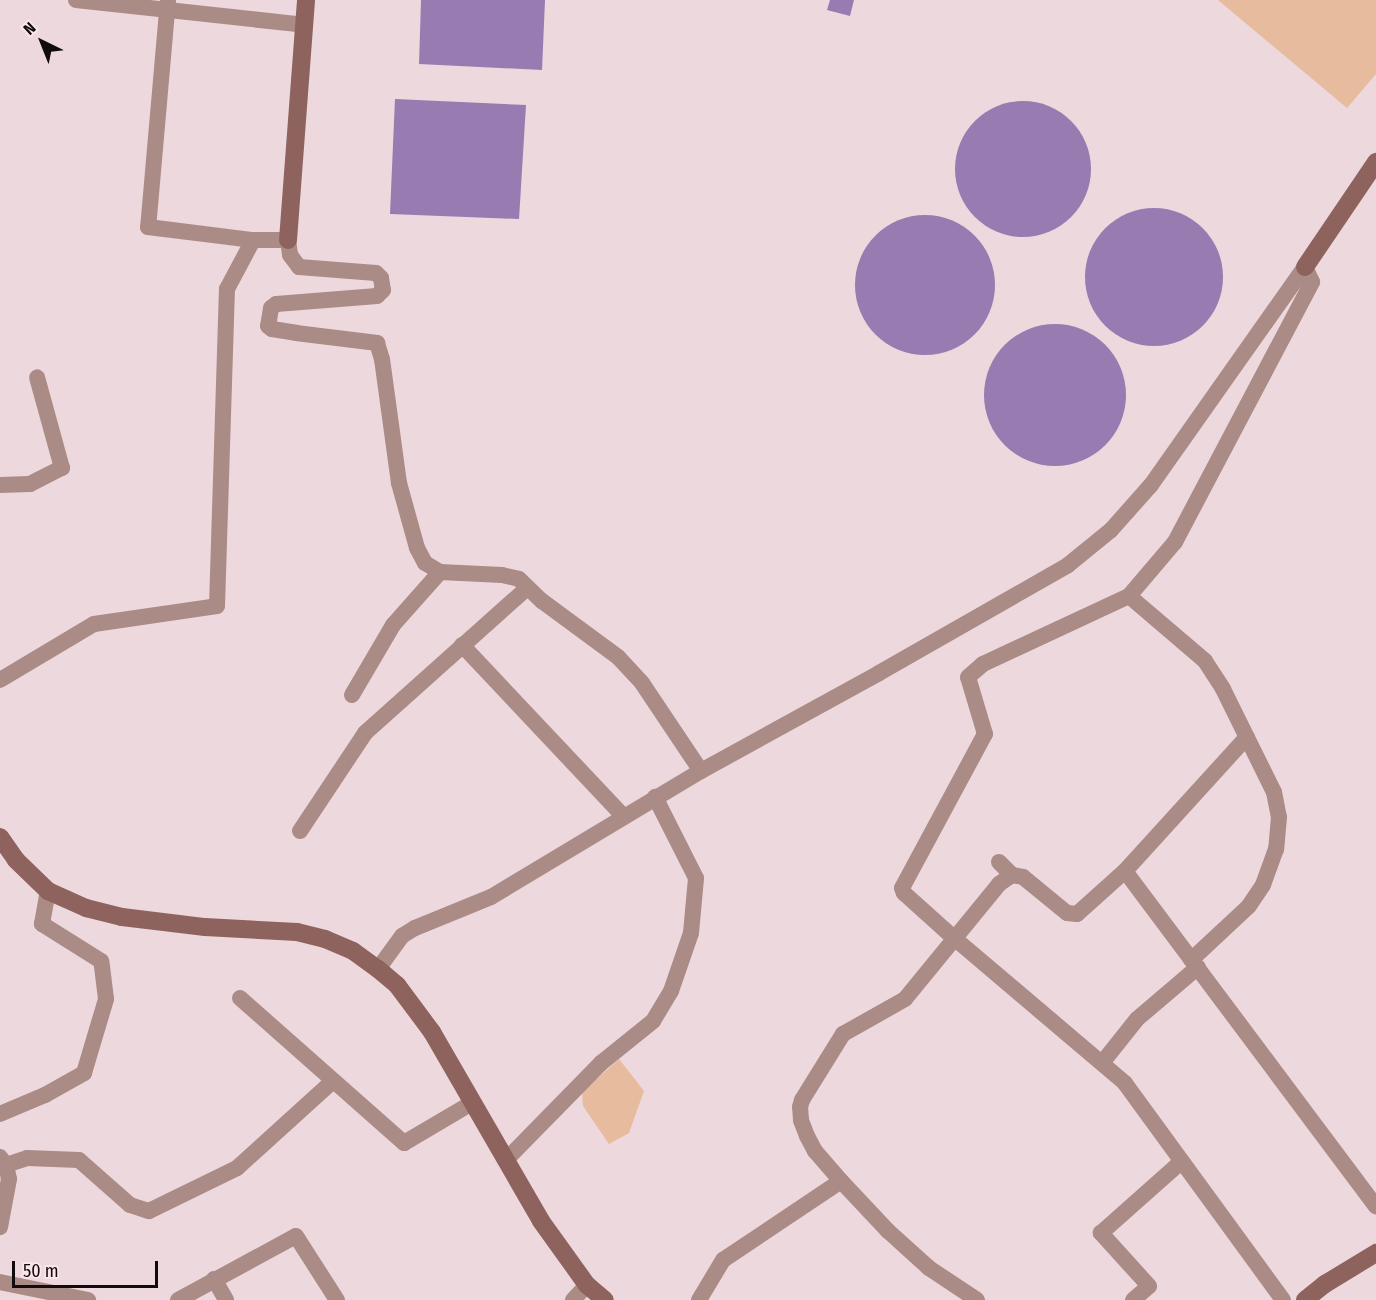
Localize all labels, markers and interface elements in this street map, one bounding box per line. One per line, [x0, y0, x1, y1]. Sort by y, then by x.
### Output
north arrow [12, 12, 72, 72]
text: N [19, 18, 39, 39]
scale bar [15, 1249, 160, 1287]
text: 50 m [23, 1260, 59, 1282]

